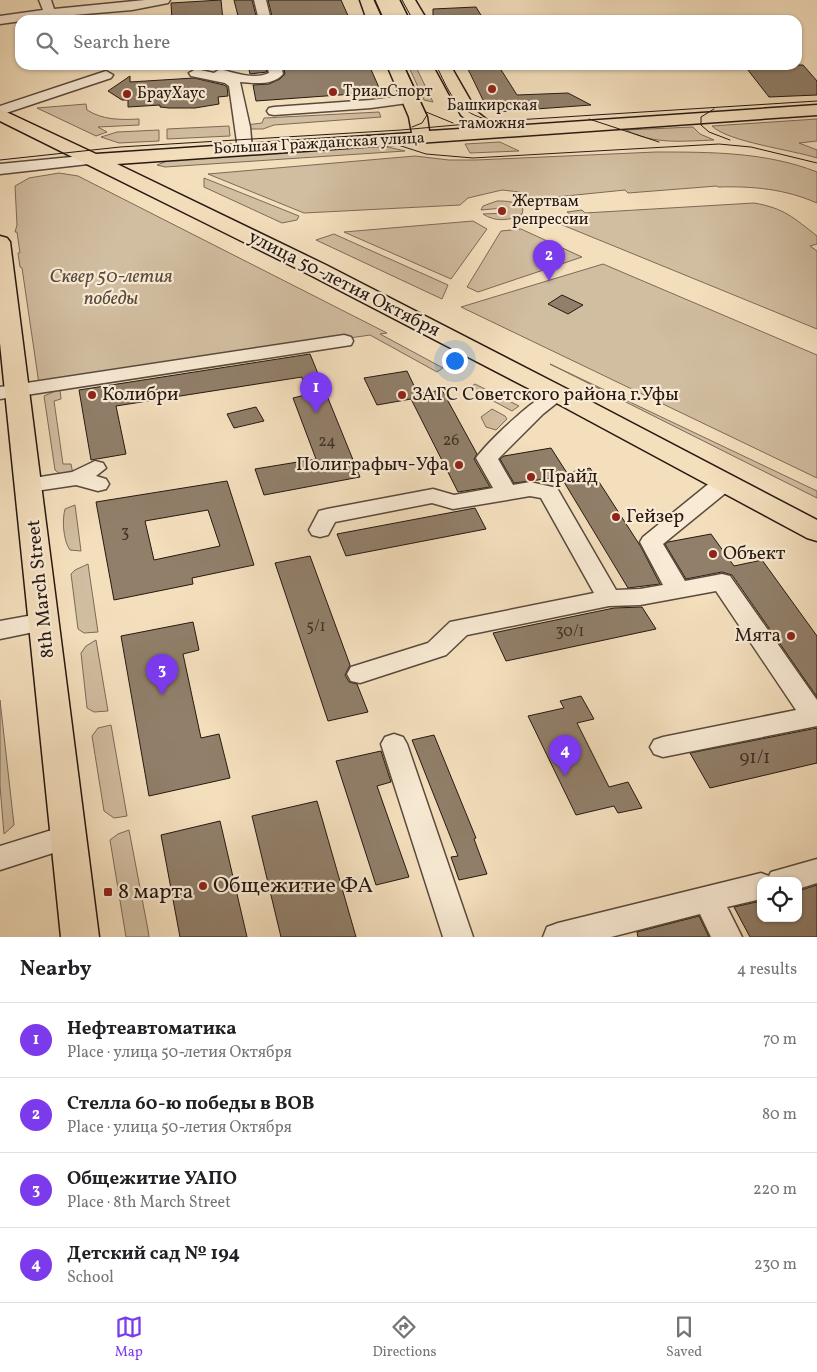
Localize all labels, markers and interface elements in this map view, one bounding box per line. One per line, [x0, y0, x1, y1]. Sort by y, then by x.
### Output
search box [15, 15, 802, 70]
icon: search [33, 29, 61, 57]
text: Search here [73, 30, 170, 56]
place label: ТриалСпорт [343, 81, 433, 103]
place label: БрауХаус [137, 83, 205, 105]
marker: Башкирская таможня [486, 83, 498, 95]
marker: ТриалСпорт [327, 86, 339, 98]
marker: БрауХаус [121, 88, 133, 100]
place label: Башкирская таможня [447, 95, 537, 135]
street label: Большая Гражданская улица [213, 127, 425, 161]
place label: Жертвам репрессии [512, 191, 589, 231]
marker: Жертвам репрессии [496, 205, 508, 217]
street label: улица 50-летия Октября [244, 224, 444, 344]
pin: 2 [533, 240, 565, 281]
park label: Сквер 50-летия победы [49, 264, 173, 312]
your location [442, 348, 468, 374]
pin: 1 [300, 372, 332, 413]
place label: Колибри [102, 382, 179, 408]
place label: ЗАГС Советского района г.Уфы [412, 382, 679, 408]
marker: Колибри [86, 389, 98, 401]
marker: ЗАГС Советского района г.Уфы [396, 389, 408, 401]
house number: 26 [443, 430, 459, 452]
house number: 24 [318, 431, 336, 453]
place label: Полиграфыч-Уфа [296, 452, 449, 478]
marker: Полиграфыч-Уфа [453, 459, 465, 471]
place label: Прайд [541, 464, 598, 490]
marker: Прайд [525, 471, 537, 483]
place label: Гейзер [626, 504, 684, 530]
marker: Гейзер [610, 511, 622, 523]
street label: 8th March Street [21, 518, 61, 660]
house number: 3 [121, 522, 129, 544]
place label: Объект [723, 541, 786, 567]
marker: Объект [707, 548, 719, 560]
house number: 5/1 [306, 616, 326, 638]
house number: 30/1 [555, 621, 585, 643]
place label: Мята [735, 623, 781, 649]
marker: Мята [785, 630, 797, 642]
pin: 3 [146, 654, 178, 695]
pin: 4 [549, 735, 581, 776]
house number: 91/1 [740, 745, 770, 771]
place label: Общежитие ФА [213, 871, 373, 902]
place label: 8 марта [118, 877, 193, 908]
map controls [757, 877, 802, 922]
button: locate [757, 877, 802, 922]
marker: Общежитие ФА [197, 880, 209, 892]
marker: 8 марта [102, 886, 114, 898]
text: Nearby [20, 955, 91, 984]
text: 4 results [737, 959, 797, 981]
text: Нефтеавтоматика [67, 1016, 237, 1042]
text: 1 [33, 1029, 39, 1051]
text: 70 m [763, 1029, 797, 1051]
text: Place · улица 50-летия Октября [67, 1042, 292, 1064]
text: Стелла 60-ю победы в ВОВ [67, 1091, 314, 1117]
text: 2 [32, 1104, 40, 1126]
text: 80 m [762, 1104, 797, 1126]
text: Place · улица 50-летия Октября [67, 1117, 292, 1139]
text: Общежитие УАПО [67, 1166, 237, 1192]
text: 3 [32, 1179, 40, 1201]
text: 220 m [753, 1179, 797, 1201]
text: Place · 8th March Street [67, 1192, 231, 1214]
text: Детский сад № 194 [67, 1241, 240, 1267]
text: 4 [31, 1254, 41, 1276]
text: 230 m [754, 1254, 797, 1276]
text: School [67, 1267, 114, 1289]
tab: Map [115, 1313, 143, 1362]
tab: Directions [372, 1313, 437, 1362]
tab: Saved [666, 1313, 702, 1362]

